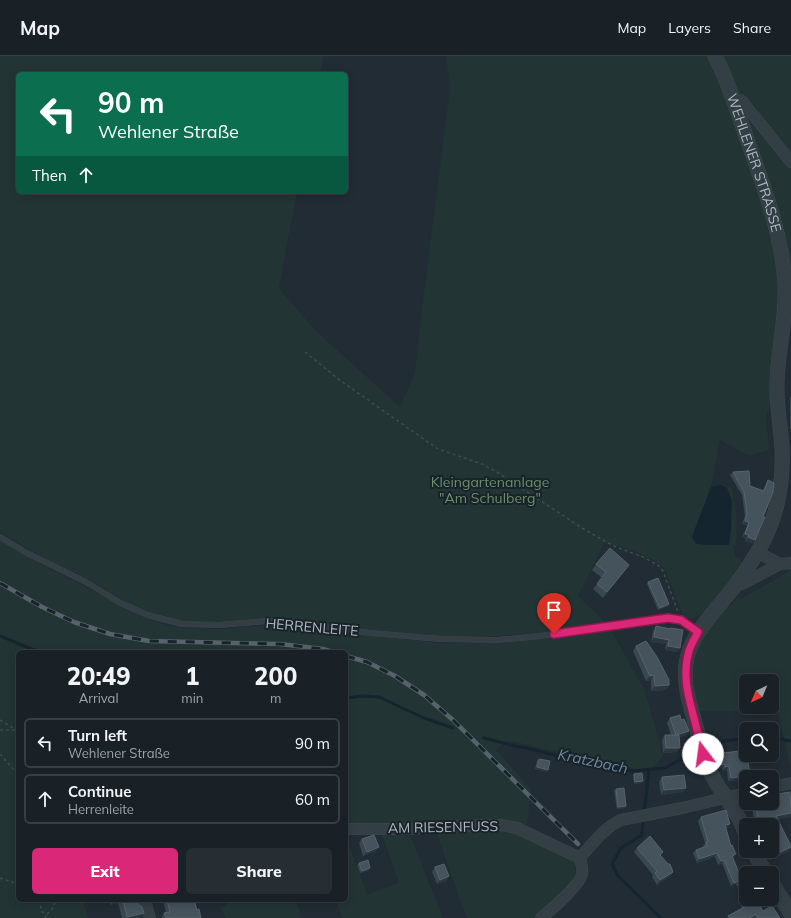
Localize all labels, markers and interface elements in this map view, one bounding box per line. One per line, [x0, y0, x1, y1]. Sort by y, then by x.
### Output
text: Map [20, 16, 60, 40]
text: Map [617, 19, 646, 37]
text: Layers [668, 19, 711, 37]
text: Share [733, 19, 771, 37]
text: 90 m [98, 85, 164, 120]
icon: left [32, 88, 84, 140]
street label: WEHLENER STRASSE [723, 91, 786, 234]
text: Wehlener Straße [98, 120, 239, 143]
icon: ahead [75, 164, 97, 186]
text: Then [32, 166, 67, 185]
park label: Kleingartenanlage "Am Schulberg" [431, 473, 549, 507]
pin [537, 593, 571, 634]
icon: arrive [543, 599, 565, 621]
street label: HERRENLEITE [265, 614, 359, 640]
text: 20:49 [67, 661, 131, 691]
text: 1 [185, 661, 200, 691]
text: 200 [254, 661, 297, 691]
north arrow [739, 674, 779, 714]
map controls [739, 674, 779, 906]
text: Arrival [79, 690, 119, 706]
text: min [181, 690, 203, 706]
text: m [270, 690, 281, 706]
button: search [739, 722, 779, 762]
text: Turn left [68, 726, 127, 745]
icon: left [34, 732, 56, 754]
position arrow [682, 733, 724, 775]
text: 90 m [295, 734, 330, 753]
water label: Kratzbach [556, 744, 630, 778]
text: Wehlener Straße [68, 745, 170, 761]
button: layers [739, 770, 779, 810]
text: Continue [68, 782, 131, 801]
icon: ahead [34, 788, 56, 810]
text: 60 m [295, 790, 330, 809]
text: Herrenleite [68, 801, 134, 817]
street label: AM RIESENFUSS [388, 817, 499, 837]
button: + [739, 818, 779, 858]
button: Exit [32, 848, 178, 894]
button: Share [186, 848, 332, 894]
button: − [739, 866, 779, 906]

